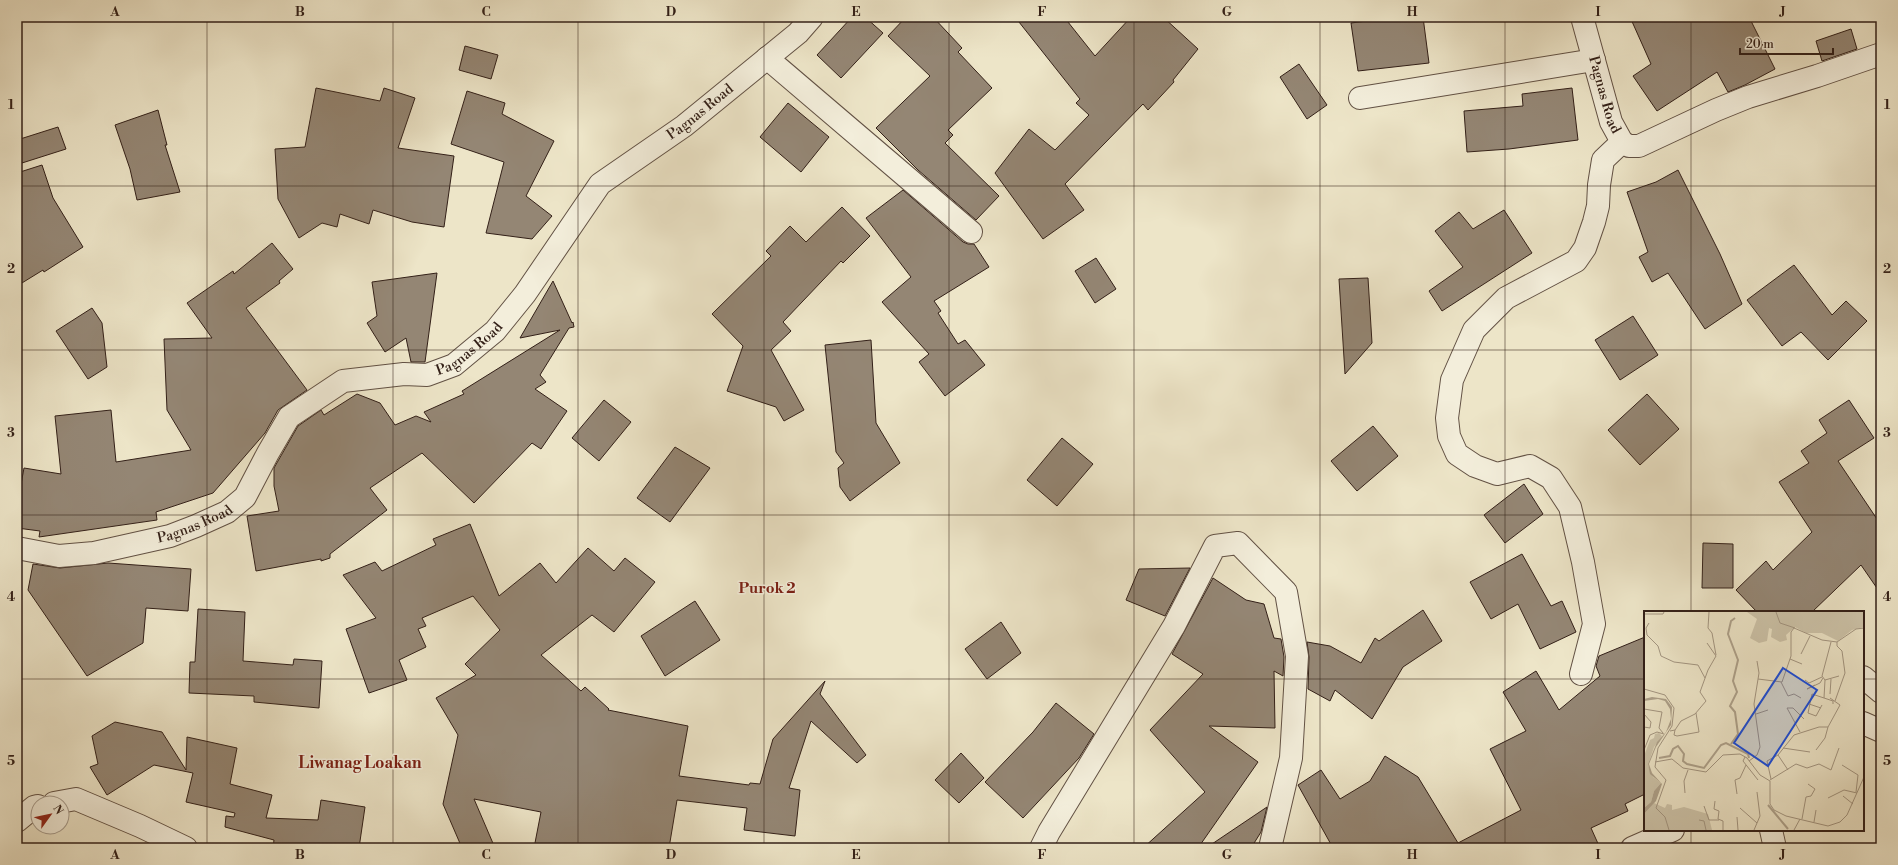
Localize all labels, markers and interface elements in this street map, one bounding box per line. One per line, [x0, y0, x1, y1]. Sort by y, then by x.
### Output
text: A [109, 4, 120, 20]
text: B [295, 4, 305, 20]
text: C [481, 4, 491, 20]
text: D [666, 4, 676, 20]
text: E [851, 4, 861, 20]
text: F [1037, 4, 1047, 20]
text: G [1222, 4, 1233, 20]
text: H [1407, 4, 1418, 20]
text: I [1595, 4, 1601, 20]
text: J [1778, 4, 1786, 20]
scale bar [1740, 30, 1833, 56]
text: 20 m [1746, 37, 1774, 52]
street label: Pagnas Road [1584, 54, 1625, 137]
street label: Pagnas Road [663, 80, 737, 144]
text: 1 [8, 97, 15, 113]
text: 1 [1884, 97, 1891, 113]
text: 2 [7, 261, 15, 277]
text: 2 [1883, 261, 1891, 277]
street label: Pagnas Road [433, 319, 507, 380]
text: 3 [7, 425, 15, 441]
text: 3 [1883, 425, 1891, 441]
street label: Pagnas Road [155, 502, 237, 548]
district label: Purok 2 [738, 579, 796, 598]
text: 4 [7, 589, 16, 605]
text: 4 [1883, 589, 1892, 605]
inset map [1644, 611, 1864, 831]
text: 5 [7, 753, 15, 769]
district label: Liwanag Loakan [298, 753, 422, 773]
text: 5 [1883, 753, 1891, 769]
north arrow [30, 795, 70, 835]
text: N [49, 803, 66, 818]
text: A [109, 847, 120, 863]
text: B [295, 847, 305, 863]
text: C [481, 847, 491, 863]
text: D [666, 847, 676, 863]
text: E [851, 847, 861, 863]
text: F [1037, 847, 1047, 863]
text: G [1222, 847, 1233, 863]
text: H [1407, 847, 1418, 863]
text: I [1595, 847, 1601, 863]
text: J [1778, 847, 1786, 863]

